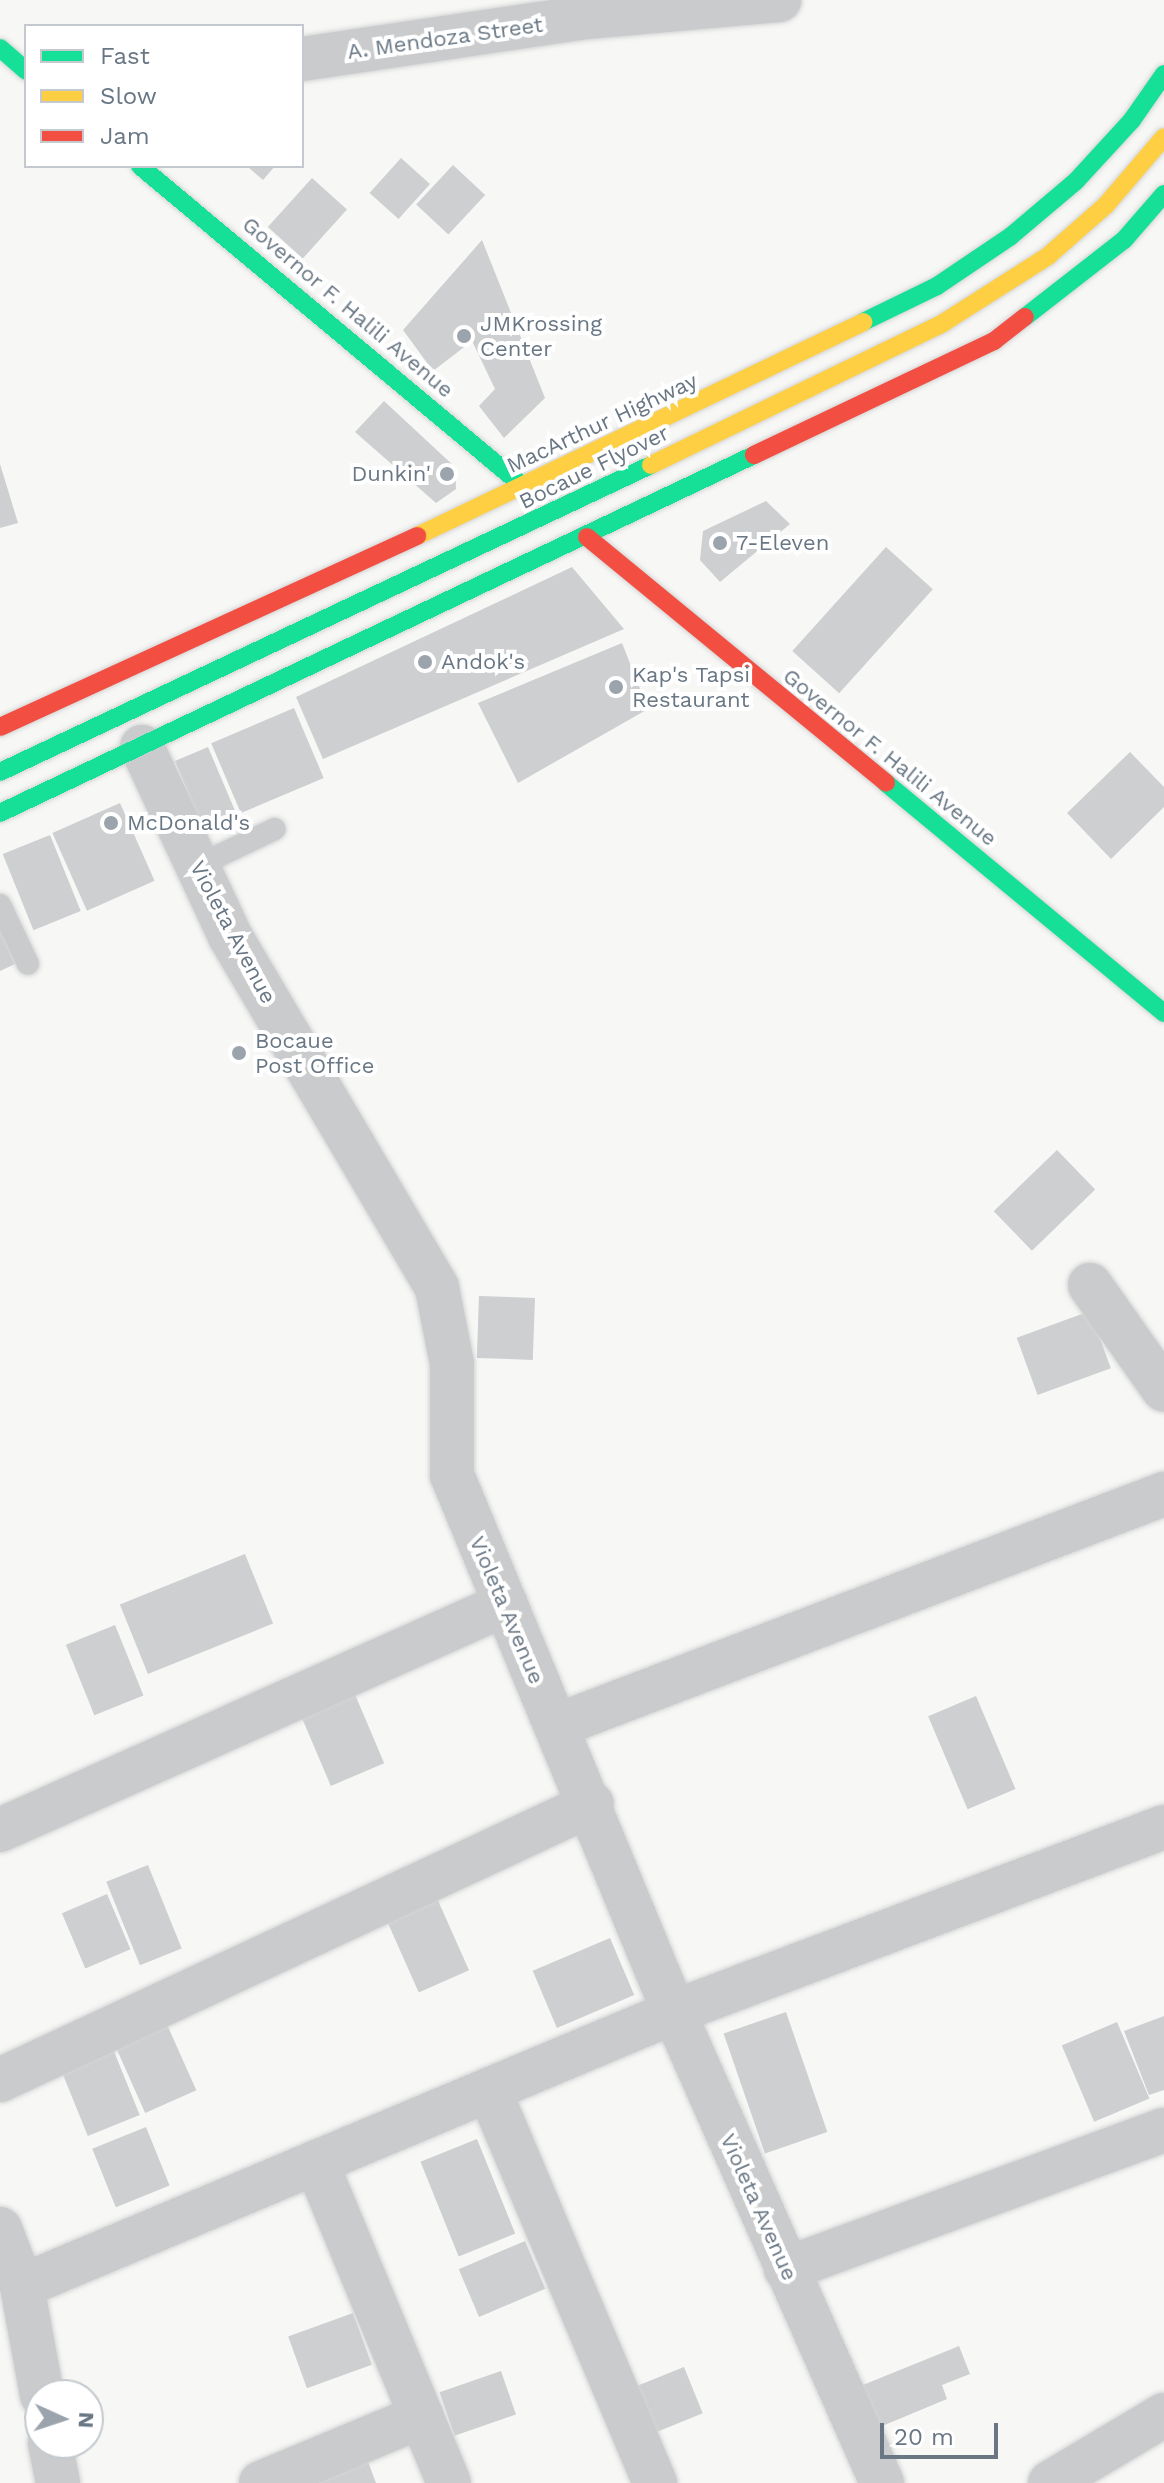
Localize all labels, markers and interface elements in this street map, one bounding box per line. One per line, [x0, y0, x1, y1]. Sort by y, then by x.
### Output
street label: A. Mendoza Street [345, 11, 545, 65]
legend [24, 24, 304, 168]
text: Fast [100, 42, 150, 70]
text: Slow [100, 82, 157, 110]
text: Jam [100, 122, 150, 150]
street label: Governor F. Halili Avenue [237, 211, 459, 403]
place label: JMKrossing Center [480, 310, 602, 362]
marker: JMKrossing Center [455, 327, 473, 345]
street label: MacArthur Highway [502, 367, 702, 479]
street label: Bocaue Flyover [515, 419, 673, 515]
place label: Dunkin' [351, 461, 431, 487]
marker: Dunkin' [438, 465, 456, 483]
place label: 7-Eleven [736, 530, 829, 556]
marker: 7-Eleven [711, 534, 729, 552]
place label: Andok's [441, 649, 525, 675]
marker: Andok's [416, 653, 434, 671]
place label: Kap's Tapsi Restaurant [632, 661, 751, 712]
street label: Governor F. Halili Avenue [777, 662, 1003, 852]
marker: Kap's Tapsi Restaurant [607, 678, 625, 696]
place label: McDonald's [127, 810, 250, 836]
marker: McDonald's [102, 814, 120, 832]
street label: Violeta Avenue [184, 855, 282, 1009]
place label: Bocaue Post Office [255, 1027, 374, 1078]
marker: Bocaue Post Office [230, 1044, 248, 1062]
street label: Violeta Avenue [464, 1531, 550, 1689]
street label: Violeta Avenue [715, 2129, 803, 2285]
north arrow [24, 2379, 104, 2459]
scale bar [884, 2407, 1002, 2457]
text: N [74, 2411, 99, 2429]
text: 20 m [894, 2423, 954, 2451]

